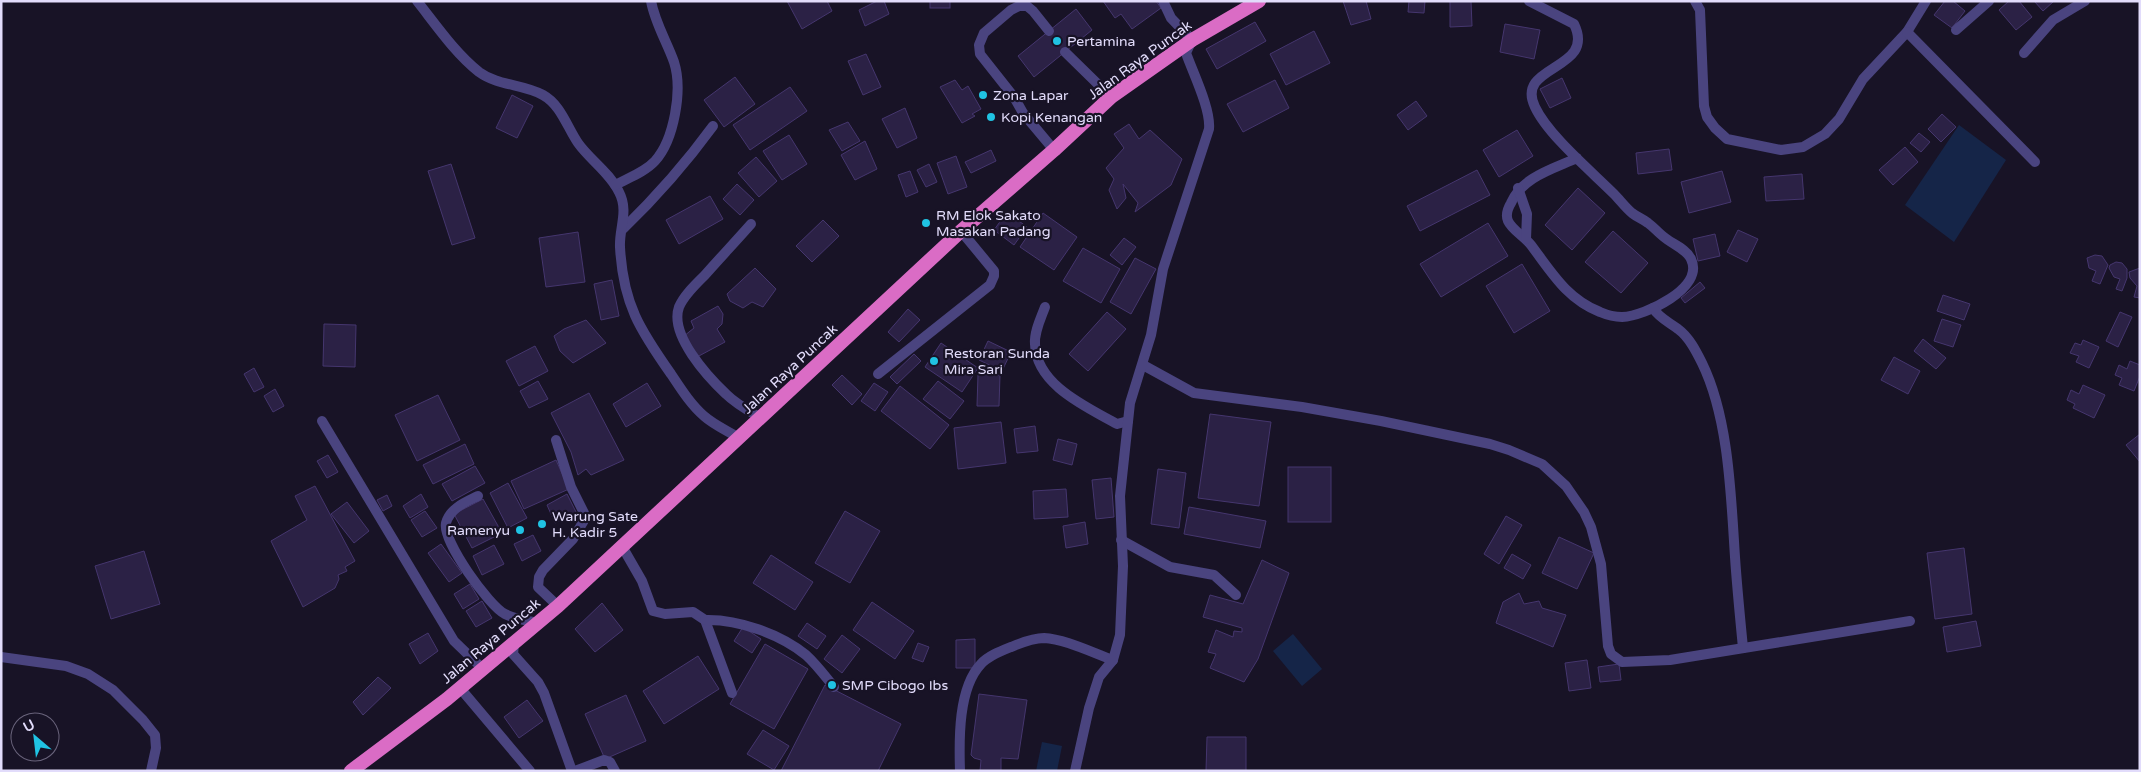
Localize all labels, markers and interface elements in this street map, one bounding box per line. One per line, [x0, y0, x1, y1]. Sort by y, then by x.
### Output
street label: Jalan Raya Puncak [1085, 16, 1195, 103]
place label: Pertamina [1067, 33, 1135, 50]
marker: Pertamina [1051, 35, 1063, 47]
place label: Zona Lapar [993, 87, 1069, 104]
marker: Zona Lapar [977, 89, 989, 101]
place label: Kopi Kenangan [1001, 109, 1102, 126]
marker: Kopi Kenangan [985, 111, 997, 123]
place label: RM Elok Sakato Masakan Padang [936, 207, 1050, 240]
marker: RM Elok Sakato Masakan Padang [920, 217, 932, 229]
street label: Jalan Raya Puncak [739, 320, 841, 417]
place label: Restoran Sunda Mira Sari [944, 345, 1050, 378]
marker: Restoran Sunda Mira Sari [928, 355, 940, 367]
place label: Warung Sate H. Kadir 5 [552, 508, 638, 541]
marker: Warung Sate H. Kadir 5 [536, 518, 548, 530]
place label: Ramenyu [447, 522, 510, 539]
marker: Ramenyu [514, 524, 526, 536]
street label: Jalan Raya Puncak [438, 594, 544, 687]
place label: SMP Cibogo Ibs [842, 677, 948, 694]
marker: SMP Cibogo Ibs [826, 679, 838, 691]
north arrow [10, 712, 60, 762]
text: U [20, 716, 38, 736]

